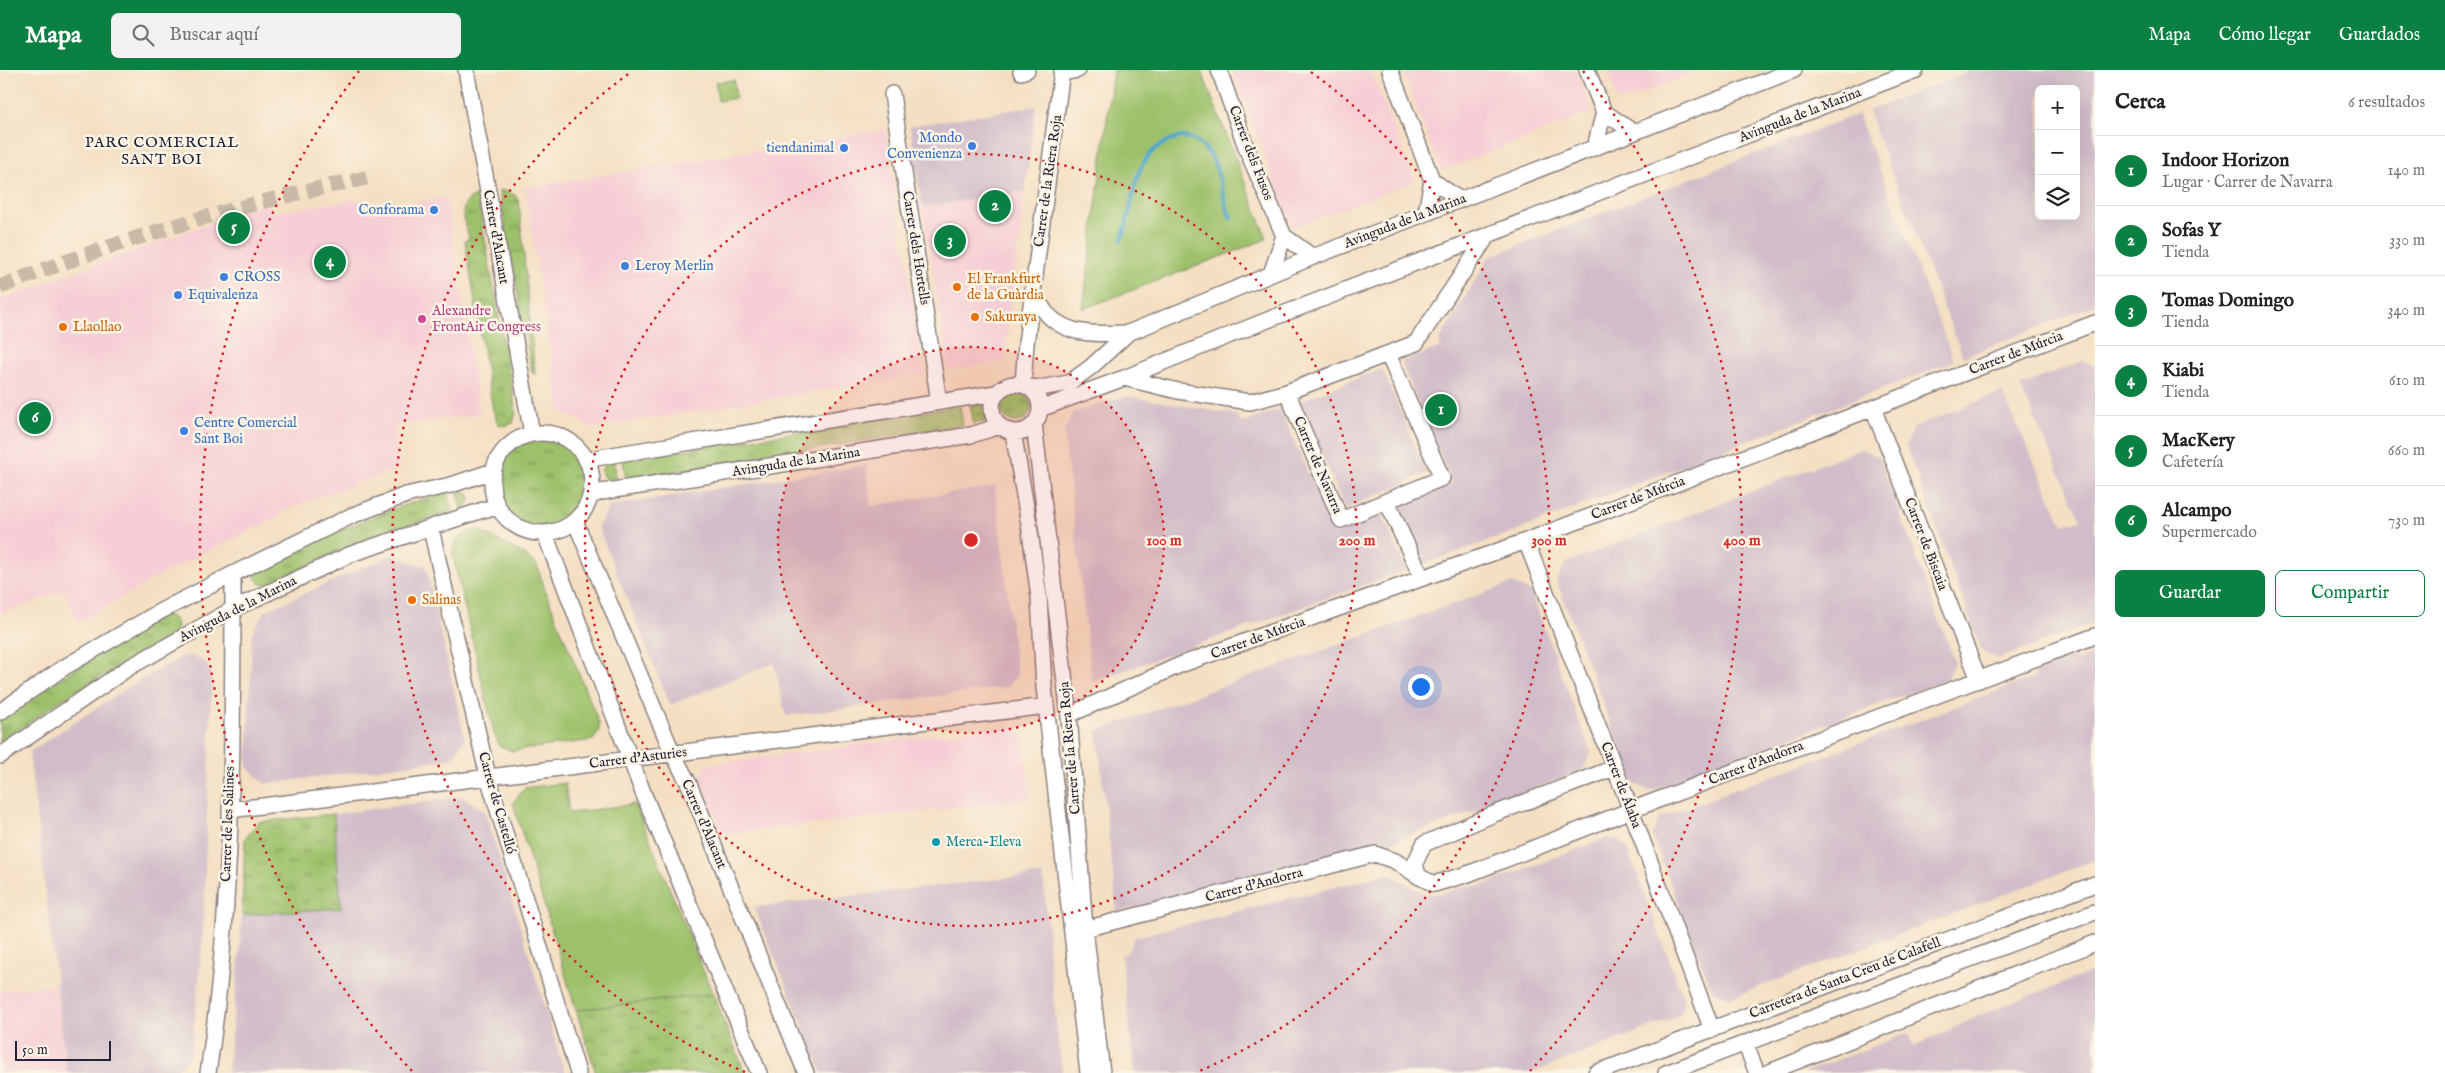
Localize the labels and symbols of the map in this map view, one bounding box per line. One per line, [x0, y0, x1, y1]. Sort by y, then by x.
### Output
street label: Avinguda de la Marina [1735, 83, 1865, 147]
street label: Carrer dels Fusos [1225, 103, 1277, 203]
street label: Carrer de la Riera Roja [1030, 113, 1066, 248]
place label: Mondo Convenienza [887, 129, 963, 163]
district label: PARC COMERCIAL SANT BOI [85, 133, 239, 169]
place label: tiendanimal [766, 139, 834, 157]
marker: Mondo Convenienza [966, 140, 978, 152]
marker: tiendanimal [838, 142, 850, 154]
pin: 2 [979, 187, 1011, 225]
street label: Carrer d'Alacant [479, 188, 513, 286]
street label: Avinguda de la Marina [1340, 189, 1470, 253]
street label: Carrer dels Hortells [898, 190, 934, 306]
place label: Conforama [358, 201, 425, 219]
marker: Conforama [428, 204, 440, 216]
pin: 5 [218, 209, 250, 247]
pin: 3 [934, 222, 966, 260]
pin: 4 [314, 243, 346, 281]
place label: Leroy Merlin [635, 257, 714, 275]
marker: Leroy Merlin [619, 260, 631, 272]
place label: CROSS [234, 268, 280, 286]
place label: El Frankfurt de la Guàrdia [967, 270, 1045, 304]
marker: CROSS [218, 271, 230, 283]
marker: El Frankfurt de la Guàrdia [951, 281, 963, 293]
place label: Equivalenza [188, 286, 259, 304]
marker: Equivalenza [172, 289, 184, 301]
place label: Alexandre FrontAir Congress [431, 302, 541, 336]
place label: Sakuraya [985, 308, 1038, 326]
marker: Sakuraya [969, 311, 981, 323]
marker: Alexandre FrontAir Congress [416, 313, 428, 325]
place label: Llaollao [73, 318, 122, 336]
marker: Llaollao [57, 321, 69, 333]
street label: Carrer de Múrcia [1967, 326, 2066, 379]
pin: 1 [1425, 391, 1457, 429]
pin: 6 [19, 399, 51, 437]
place label: Centre Comercial Sant Boi [194, 414, 297, 448]
street label: Carrer de Navarra [1289, 414, 1347, 517]
marker: Centre Comercial Sant Boi [178, 425, 190, 437]
street label: Avinguda de la Marina [730, 443, 862, 481]
street label: Carrer de Múrcia [1589, 471, 1688, 524]
street label: Carrer de Biscaia [1900, 495, 1952, 594]
centre of rings [962, 531, 980, 549]
text: 100 m [1146, 531, 1182, 550]
text: 200 m [1339, 531, 1376, 550]
text: 300 m [1531, 531, 1567, 550]
text: 400 m [1724, 531, 1761, 550]
street label: Avinguda de la Marina [175, 571, 301, 647]
place label: Salinas [422, 591, 461, 609]
marker: Salinas [406, 594, 418, 606]
street label: Carrer de Múrcia [1208, 612, 1309, 663]
your location [1408, 674, 1434, 700]
street label: Carrer de la Riera Roja [1055, 680, 1085, 815]
street label: Carrer d'Andorra [1706, 736, 1807, 789]
street label: Carrer de Álaba [1596, 739, 1647, 831]
street label: Carrer d'Asturies [588, 743, 688, 773]
street label: Carrer de Castelló [474, 750, 520, 856]
street label: Carrer de les Salines [217, 766, 239, 882]
street label: Carrer d'Alacant [677, 777, 731, 872]
place label: Merca-Eleva [946, 833, 1022, 851]
marker: Merca-Eleva [930, 836, 942, 848]
street label: Carrer d'Andorra [1203, 863, 1306, 907]
street label: Carretera de Santa Creu de Calafell [1747, 933, 1943, 1023]
scale bar [15, 1038, 111, 1061]

